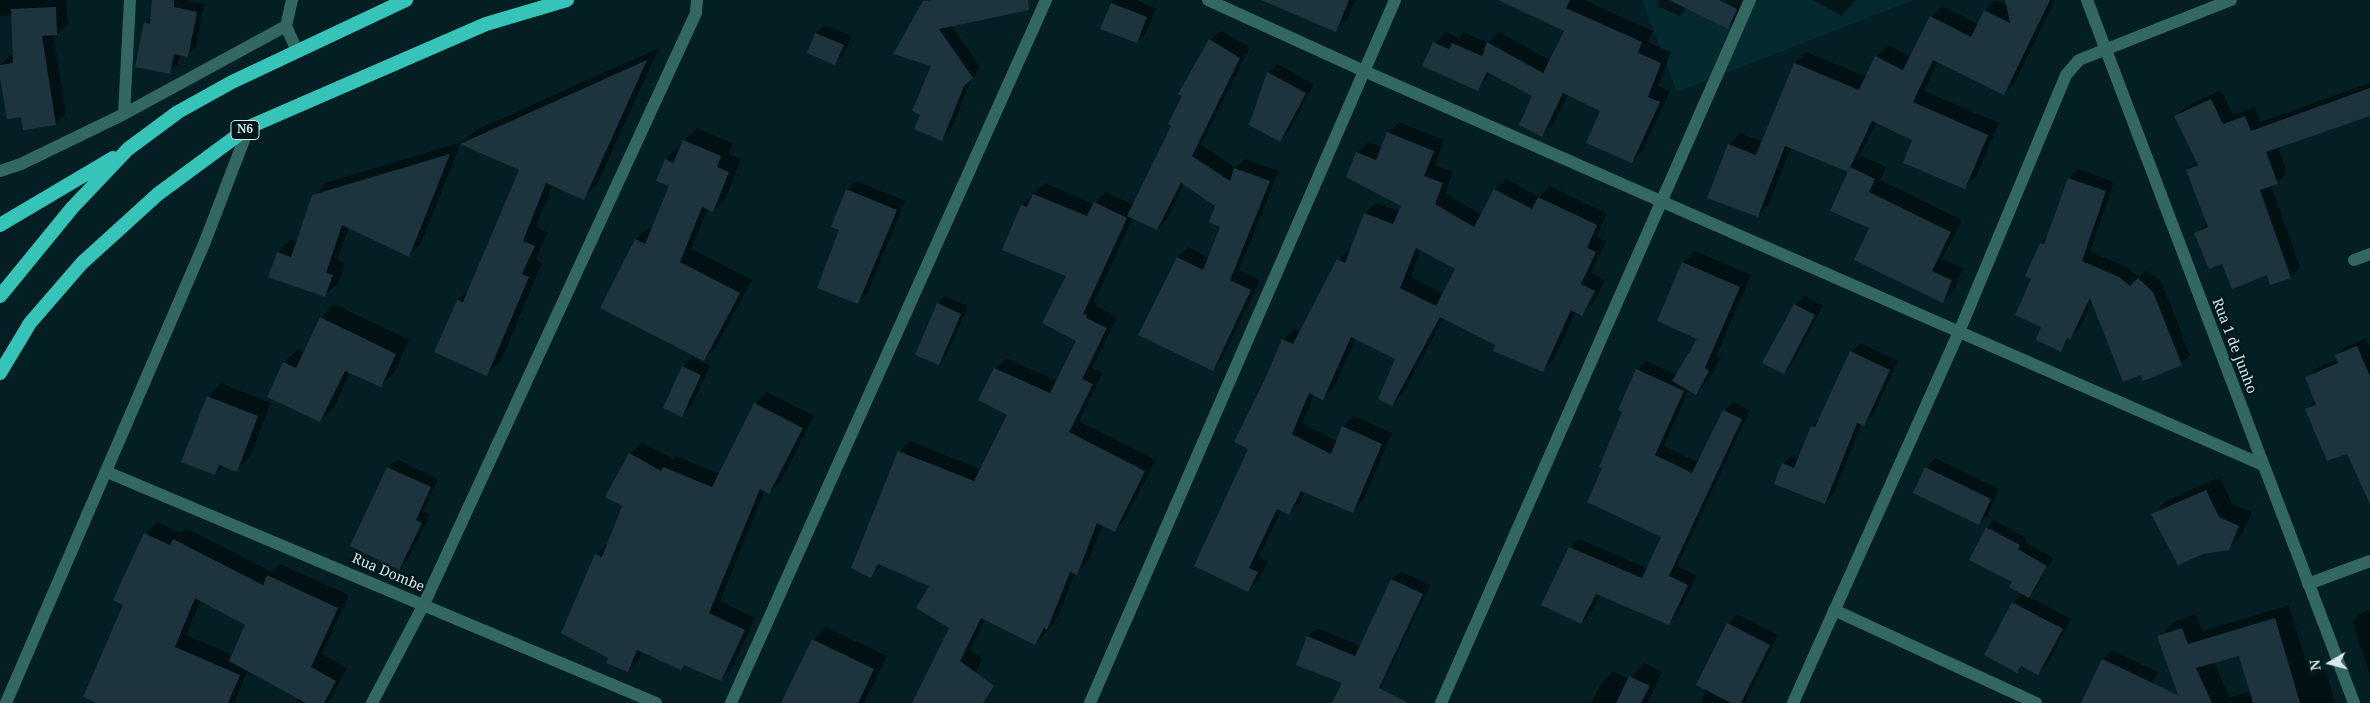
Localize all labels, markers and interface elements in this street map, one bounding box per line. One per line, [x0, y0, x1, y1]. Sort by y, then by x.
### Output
road number: N6 [231, 120, 259, 140]
street label: Rua 1 de Junho [2208, 296, 2260, 396]
street label: Rua Dombe [349, 550, 427, 596]
north arrow [2305, 638, 2355, 688]
text: N [2304, 658, 2325, 672]

